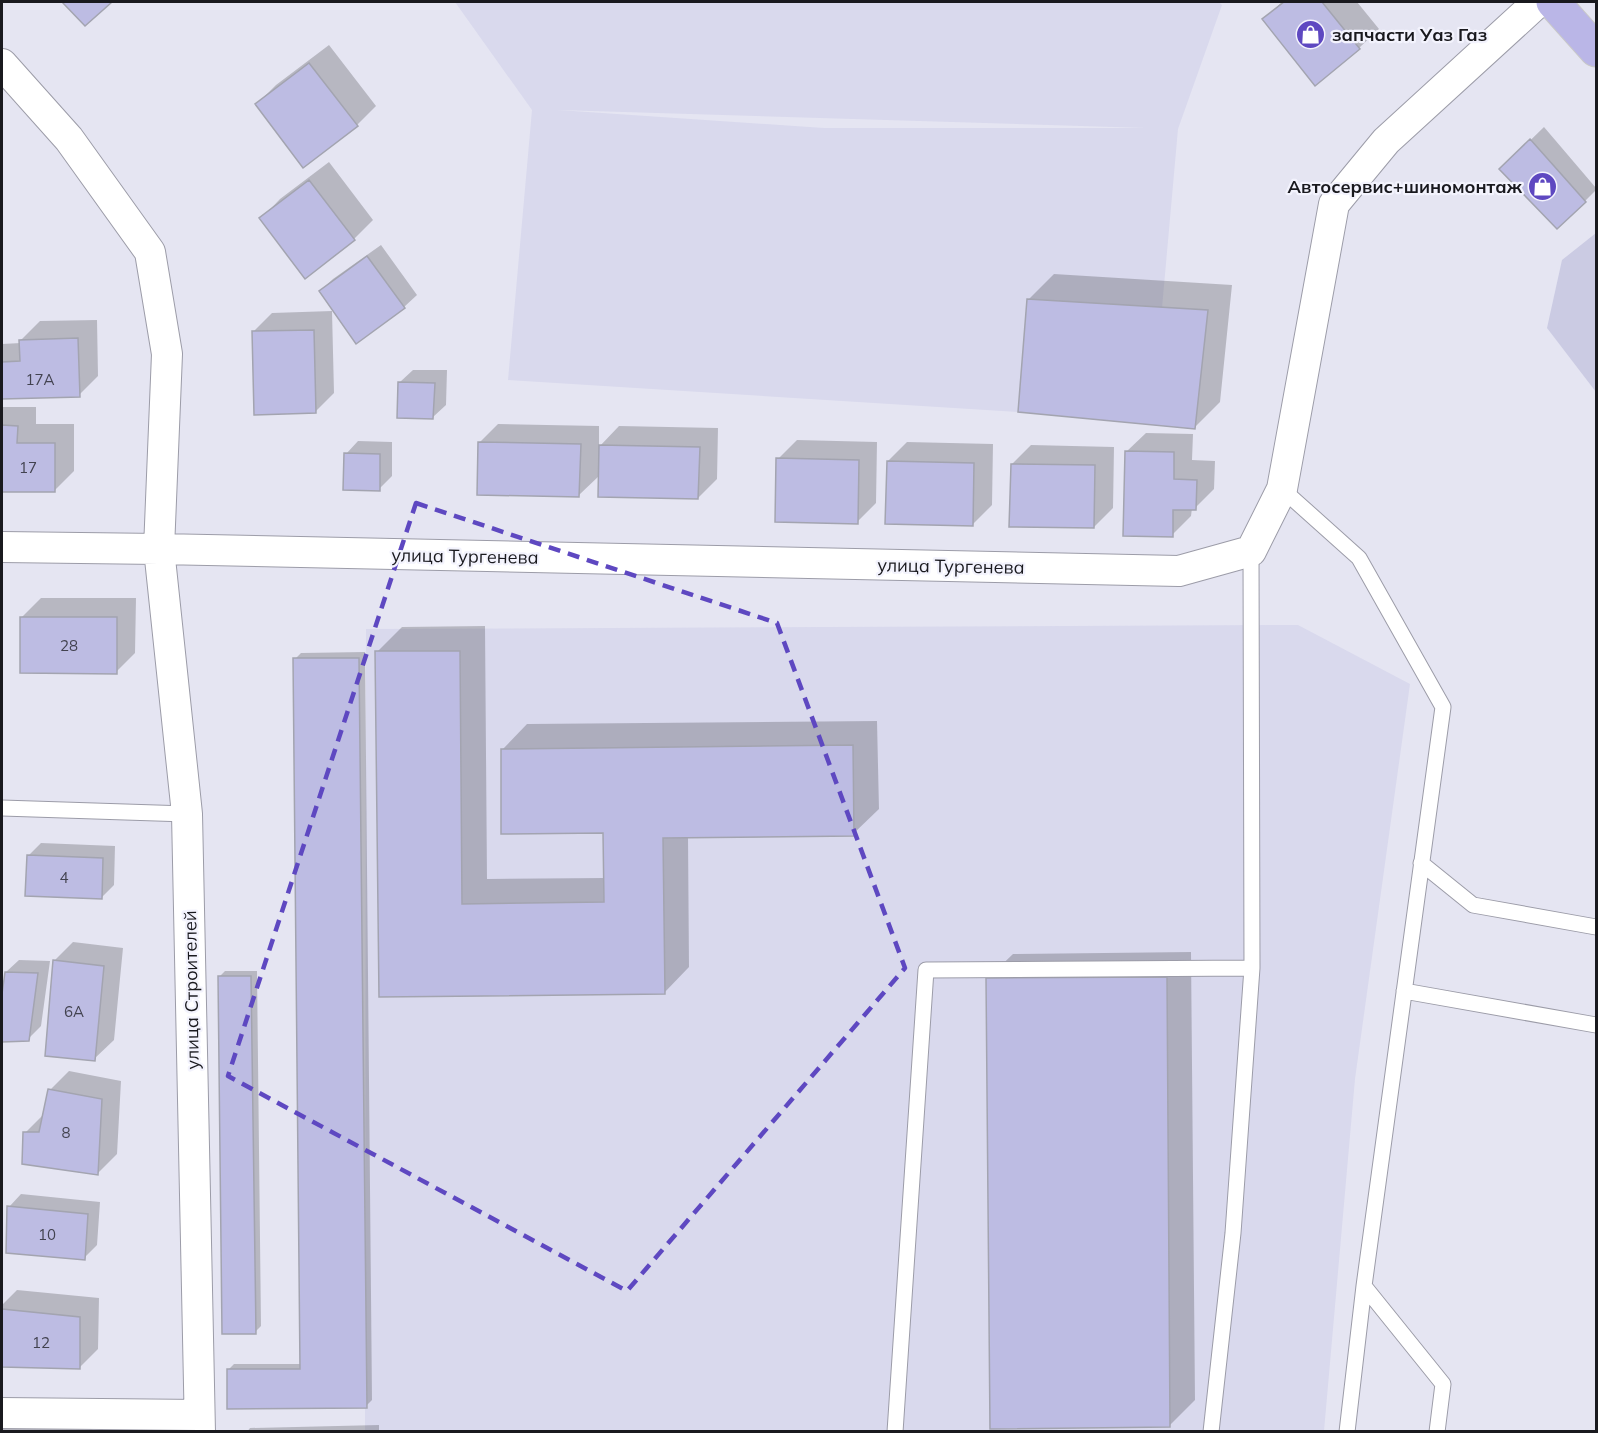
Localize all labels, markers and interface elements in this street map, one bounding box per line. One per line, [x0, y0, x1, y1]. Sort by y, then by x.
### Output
shop icon: запчасти Уаз Газ [1295, 18, 1327, 50]
place label: запчасти Уаз Газ [1332, 23, 1487, 46]
shop icon: Автосервис+шиномонтаж [1527, 170, 1559, 202]
place label: Автосервис+шиномонтаж [1288, 175, 1523, 198]
house number: 17А [25, 370, 55, 389]
house number: 17 [19, 458, 37, 477]
street label: улица Тургенева [391, 543, 539, 569]
street label: улица Тургенева [877, 553, 1025, 579]
house number: 28 [60, 636, 78, 655]
house number: 4 [59, 868, 69, 887]
street label: улица Строителей [178, 910, 204, 1070]
house number: 6А [64, 1002, 84, 1021]
house number: 8 [61, 1123, 71, 1142]
house number: 10 [38, 1225, 56, 1244]
house number: 12 [32, 1333, 50, 1352]

